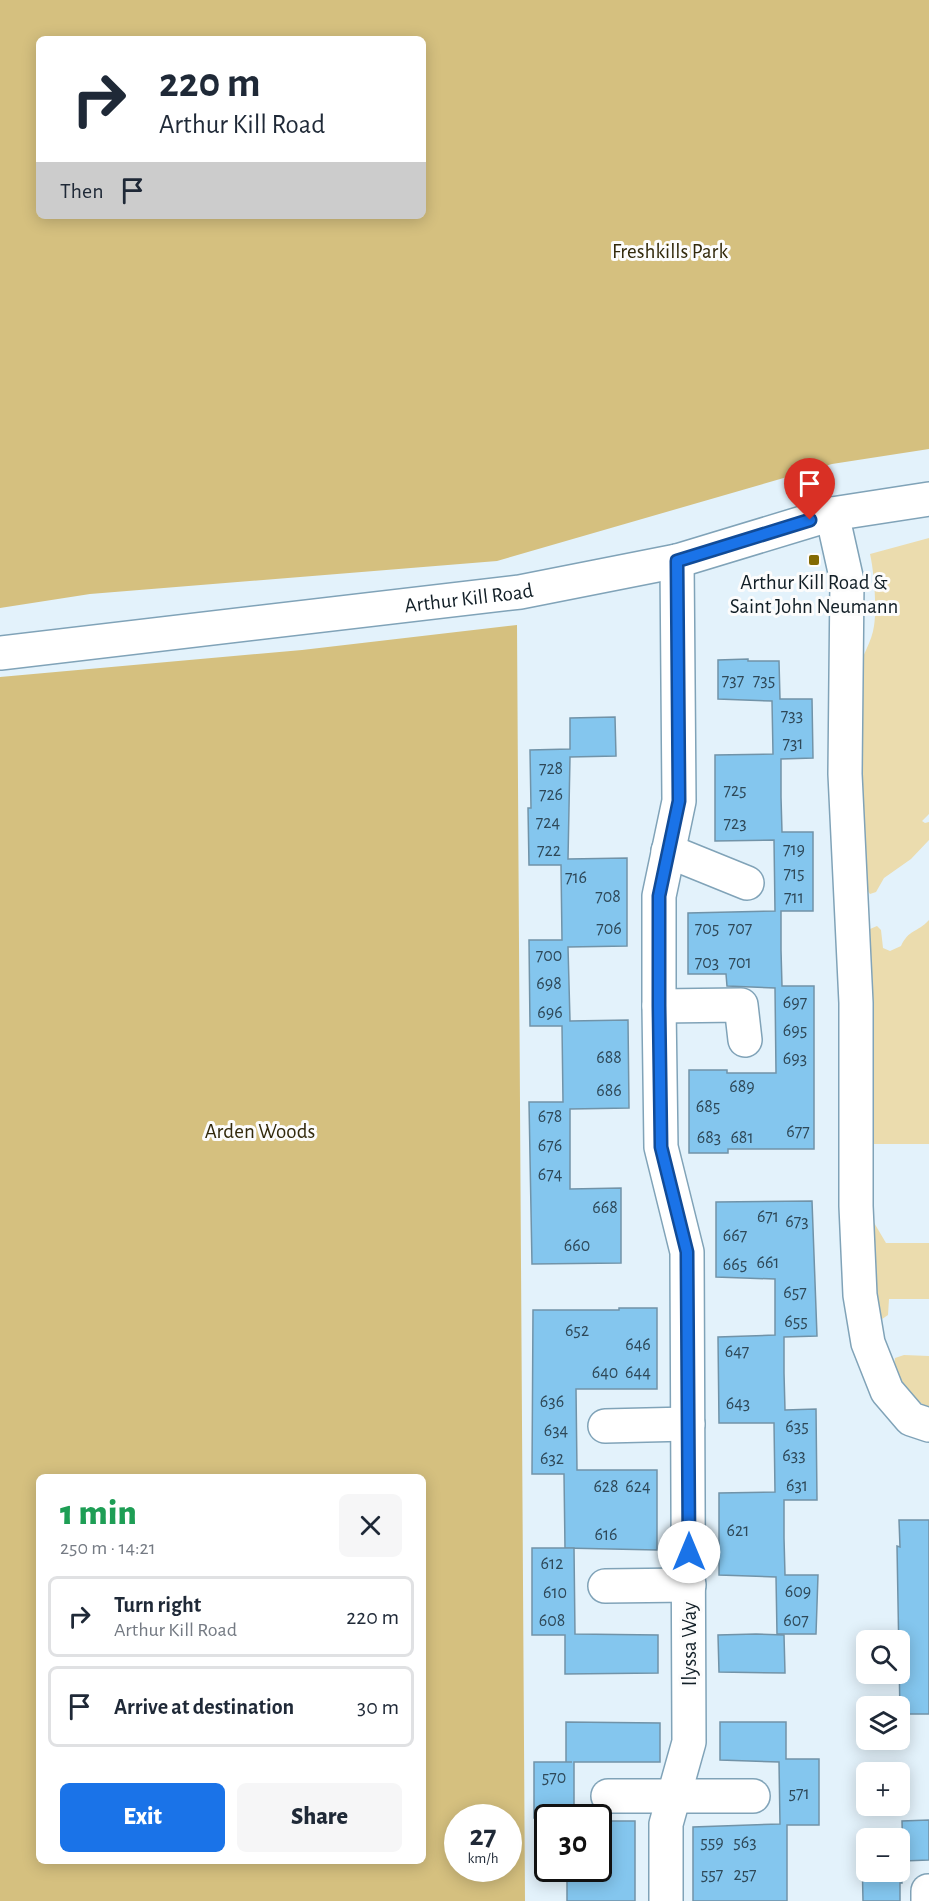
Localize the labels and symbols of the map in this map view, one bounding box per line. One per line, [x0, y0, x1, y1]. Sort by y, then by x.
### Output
park label: Freshkills Park [612, 241, 728, 262]
pin [784, 458, 835, 520]
marker: Arthur Kill Road & Saint John Neumann [807, 553, 821, 567]
place label: Arthur Kill Road & Saint John Neumann [730, 572, 898, 617]
street label: Arthur Kill Road [403, 580, 535, 616]
house number: 737 [722, 672, 744, 690]
house number: 735 [753, 672, 775, 690]
house number: 733 [781, 707, 803, 725]
house number: 731 [782, 735, 804, 753]
house number: 728 [539, 760, 563, 778]
house number: 725 [723, 782, 747, 800]
house number: 726 [539, 786, 563, 804]
house number: 724 [536, 814, 561, 832]
house number: 723 [723, 815, 747, 833]
house number: 719 [783, 841, 805, 859]
house number: 722 [537, 842, 561, 860]
house number: 715 [783, 865, 805, 883]
house number: 716 [565, 869, 587, 887]
house number: 708 [595, 888, 621, 906]
house number: 711 [784, 889, 804, 907]
house number: 706 [596, 920, 622, 938]
house number: 705 [695, 920, 719, 938]
house number: 707 [728, 920, 752, 938]
house number: 700 [536, 947, 562, 965]
house number: 703 [695, 954, 719, 972]
house number: 701 [728, 954, 752, 972]
house number: 698 [536, 975, 562, 993]
house number: 697 [783, 994, 807, 1012]
house number: 696 [537, 1004, 563, 1022]
house number: 695 [783, 1022, 807, 1040]
house number: 688 [596, 1049, 622, 1067]
house number: 693 [783, 1050, 807, 1068]
house number: 689 [729, 1078, 755, 1096]
house number: 686 [596, 1082, 622, 1100]
house number: 685 [696, 1098, 720, 1116]
house number: 678 [538, 1108, 562, 1126]
park label: Arden Woods [205, 1121, 315, 1142]
house number: 677 [786, 1123, 810, 1141]
house number: 683 [697, 1129, 721, 1147]
house number: 681 [730, 1129, 754, 1147]
house number: 676 [538, 1137, 562, 1155]
house number: 674 [538, 1166, 563, 1184]
house number: 668 [592, 1199, 618, 1217]
house number: 671 [757, 1208, 779, 1226]
house number: 673 [785, 1213, 809, 1231]
house number: 667 [723, 1227, 747, 1245]
house number: 660 [564, 1237, 590, 1255]
house number: 661 [756, 1254, 780, 1272]
house number: 665 [723, 1256, 747, 1274]
house number: 657 [783, 1284, 807, 1302]
house number: 655 [784, 1313, 808, 1331]
house number: 652 [565, 1322, 589, 1340]
house number: 646 [625, 1336, 651, 1354]
house number: 647 [725, 1343, 749, 1361]
house number: 640 [592, 1364, 618, 1382]
house number: 644 [625, 1364, 651, 1382]
house number: 636 [540, 1393, 564, 1411]
house number: 643 [726, 1395, 750, 1413]
house number: 635 [785, 1418, 809, 1436]
house number: 634 [544, 1422, 569, 1440]
house number: 633 [782, 1447, 806, 1465]
house number: 632 [540, 1450, 564, 1468]
house number: 631 [786, 1477, 808, 1495]
house number: 628 [593, 1478, 619, 1496]
house number: 624 [625, 1478, 651, 1496]
position arrow [657, 1520, 721, 1584]
house number: 621 [727, 1522, 749, 1540]
house number: 616 [594, 1526, 618, 1544]
house number: 612 [541, 1555, 563, 1573]
house number: 609 [785, 1583, 811, 1601]
house number: 610 [543, 1584, 567, 1602]
street label: Ilyssa Way [679, 1602, 700, 1686]
house number: 608 [539, 1612, 565, 1630]
house number: 607 [783, 1612, 809, 1630]
house number: 570 [542, 1769, 566, 1787]
house number: 571 [788, 1785, 810, 1803]
speed limit sign: 30 [534, 1804, 612, 1882]
house number: 559 [700, 1834, 724, 1852]
house number: 563 [733, 1834, 757, 1852]
house number: 557 [701, 1866, 723, 1884]
house number: 257 [733, 1866, 757, 1884]

